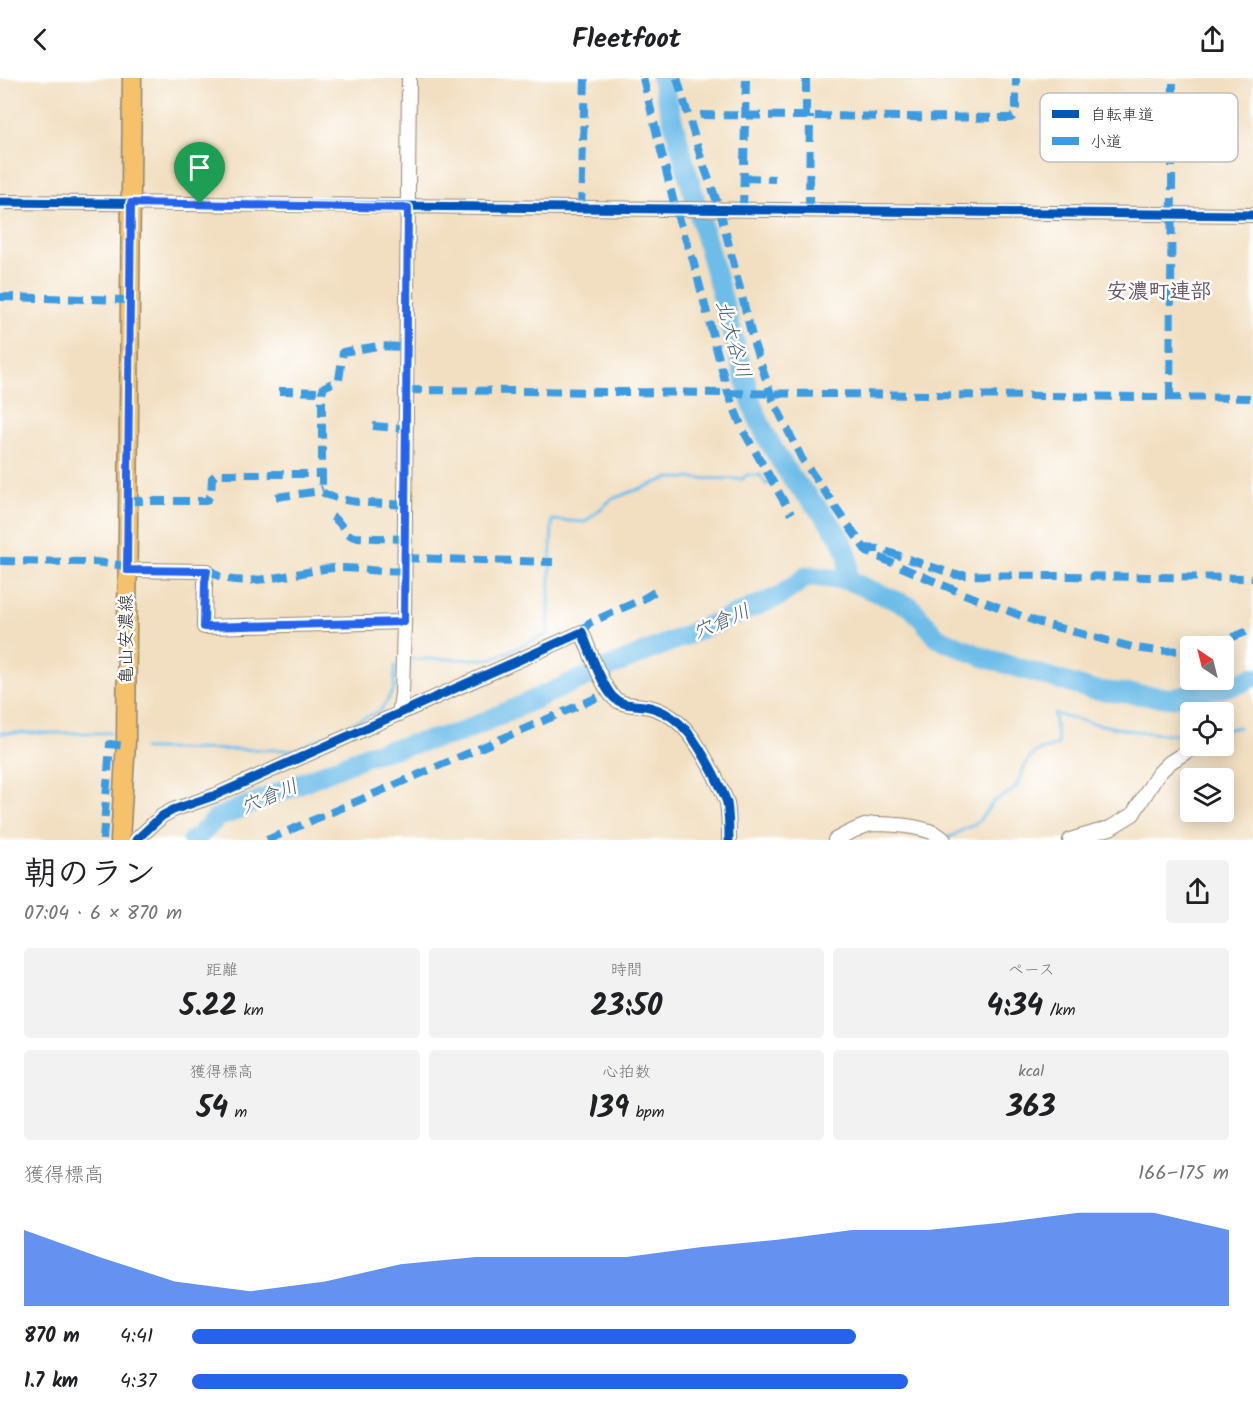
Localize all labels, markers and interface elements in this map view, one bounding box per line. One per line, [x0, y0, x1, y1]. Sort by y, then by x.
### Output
text: Fleetfoot [572, 18, 681, 61]
icon: back [24, 23, 57, 56]
icon: share [1196, 23, 1229, 56]
legend [1040, 93, 1238, 162]
text: 自転車道 [1090, 103, 1154, 128]
text: 小道 [1090, 130, 1122, 155]
pin [174, 142, 225, 204]
icon: arrive [183, 151, 216, 184]
district label: 安濃町連部 [1107, 276, 1212, 309]
water label: 北大谷川 [706, 297, 758, 382]
street label: 亀山安濃線 [113, 594, 142, 684]
water label: 穴倉川 [688, 596, 756, 649]
north arrow [1180, 636, 1234, 690]
map controls [1180, 636, 1234, 822]
button: locate [1180, 702, 1234, 756]
button: layers [1180, 768, 1234, 822]
water label: 穴倉川 [236, 771, 304, 824]
text: 朝のラン [24, 849, 156, 902]
button: share [1166, 860, 1229, 923]
text: 07:04 · 6 × 870 m [24, 898, 182, 930]
text: 距離 [206, 958, 238, 983]
text: 時間 [610, 958, 643, 983]
text: ペース [1008, 958, 1055, 983]
text: 5.22 [180, 983, 237, 1031]
text: 23:50 [591, 983, 662, 1031]
text: 4:34 [987, 983, 1043, 1031]
text: km [237, 998, 264, 1023]
text: /km [1043, 998, 1076, 1023]
text: kcal [1018, 1059, 1044, 1084]
text: 獲得標高 [190, 1060, 254, 1085]
text: 心拍数 [602, 1060, 651, 1085]
text: 363 [1007, 1084, 1056, 1132]
text: 54 [196, 1085, 228, 1133]
text: 139 [589, 1085, 629, 1133]
text: m [228, 1100, 247, 1125]
text: bpm [629, 1100, 664, 1125]
text: 166–175 m [1138, 1158, 1229, 1190]
text: 獲得標高 [24, 1160, 104, 1192]
text: 870 m [24, 1321, 80, 1353]
text: 4:41 [120, 1321, 153, 1353]
text: 1.7 km [24, 1366, 78, 1398]
text: 4:37 [120, 1366, 157, 1398]

